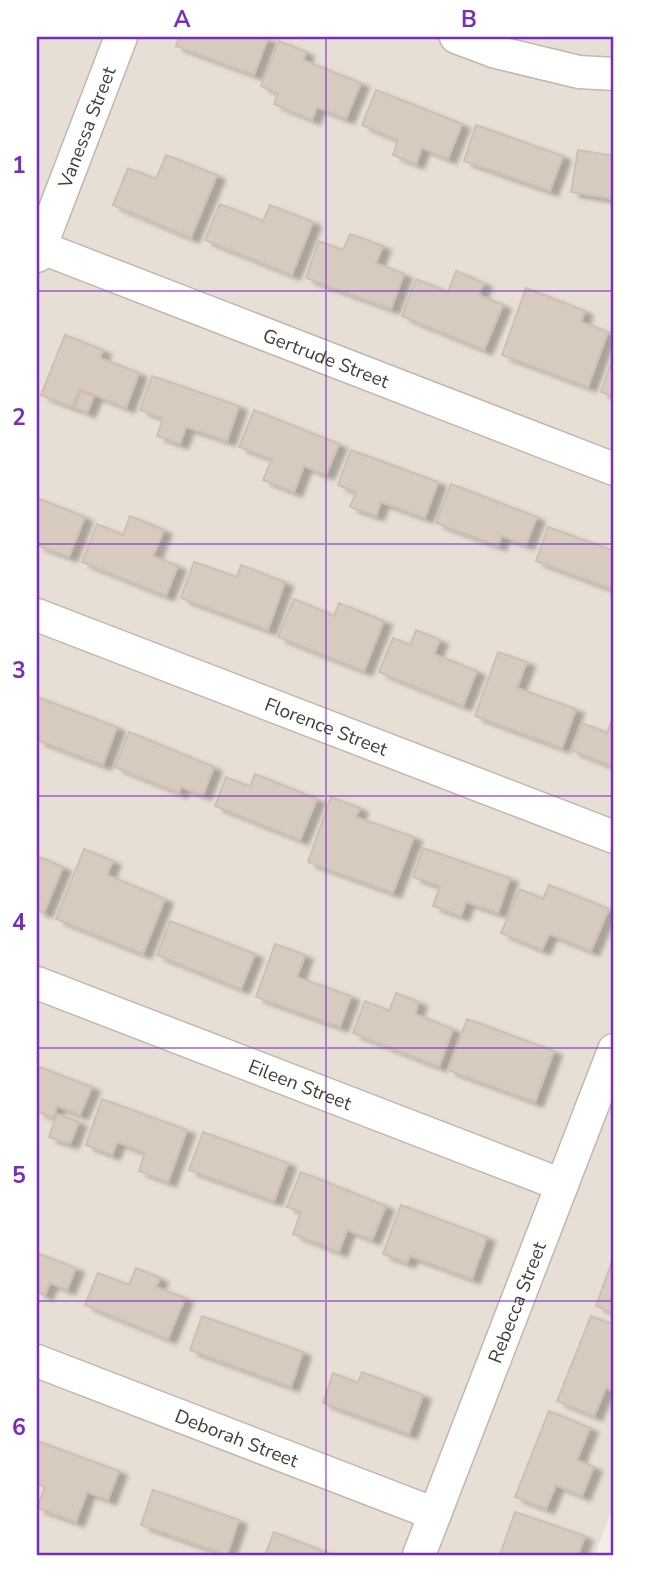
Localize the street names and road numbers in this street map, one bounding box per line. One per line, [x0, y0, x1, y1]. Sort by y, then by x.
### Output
street label: Vanessa Street [52, 63, 123, 193]
street label: Gertrude Street [259, 323, 393, 395]
street label: Florence Street [261, 692, 391, 763]
street label: Eileen Street [244, 1054, 356, 1117]
street label: Rebecca Street [482, 1238, 553, 1367]
street label: Deborah Street [171, 1403, 302, 1474]

